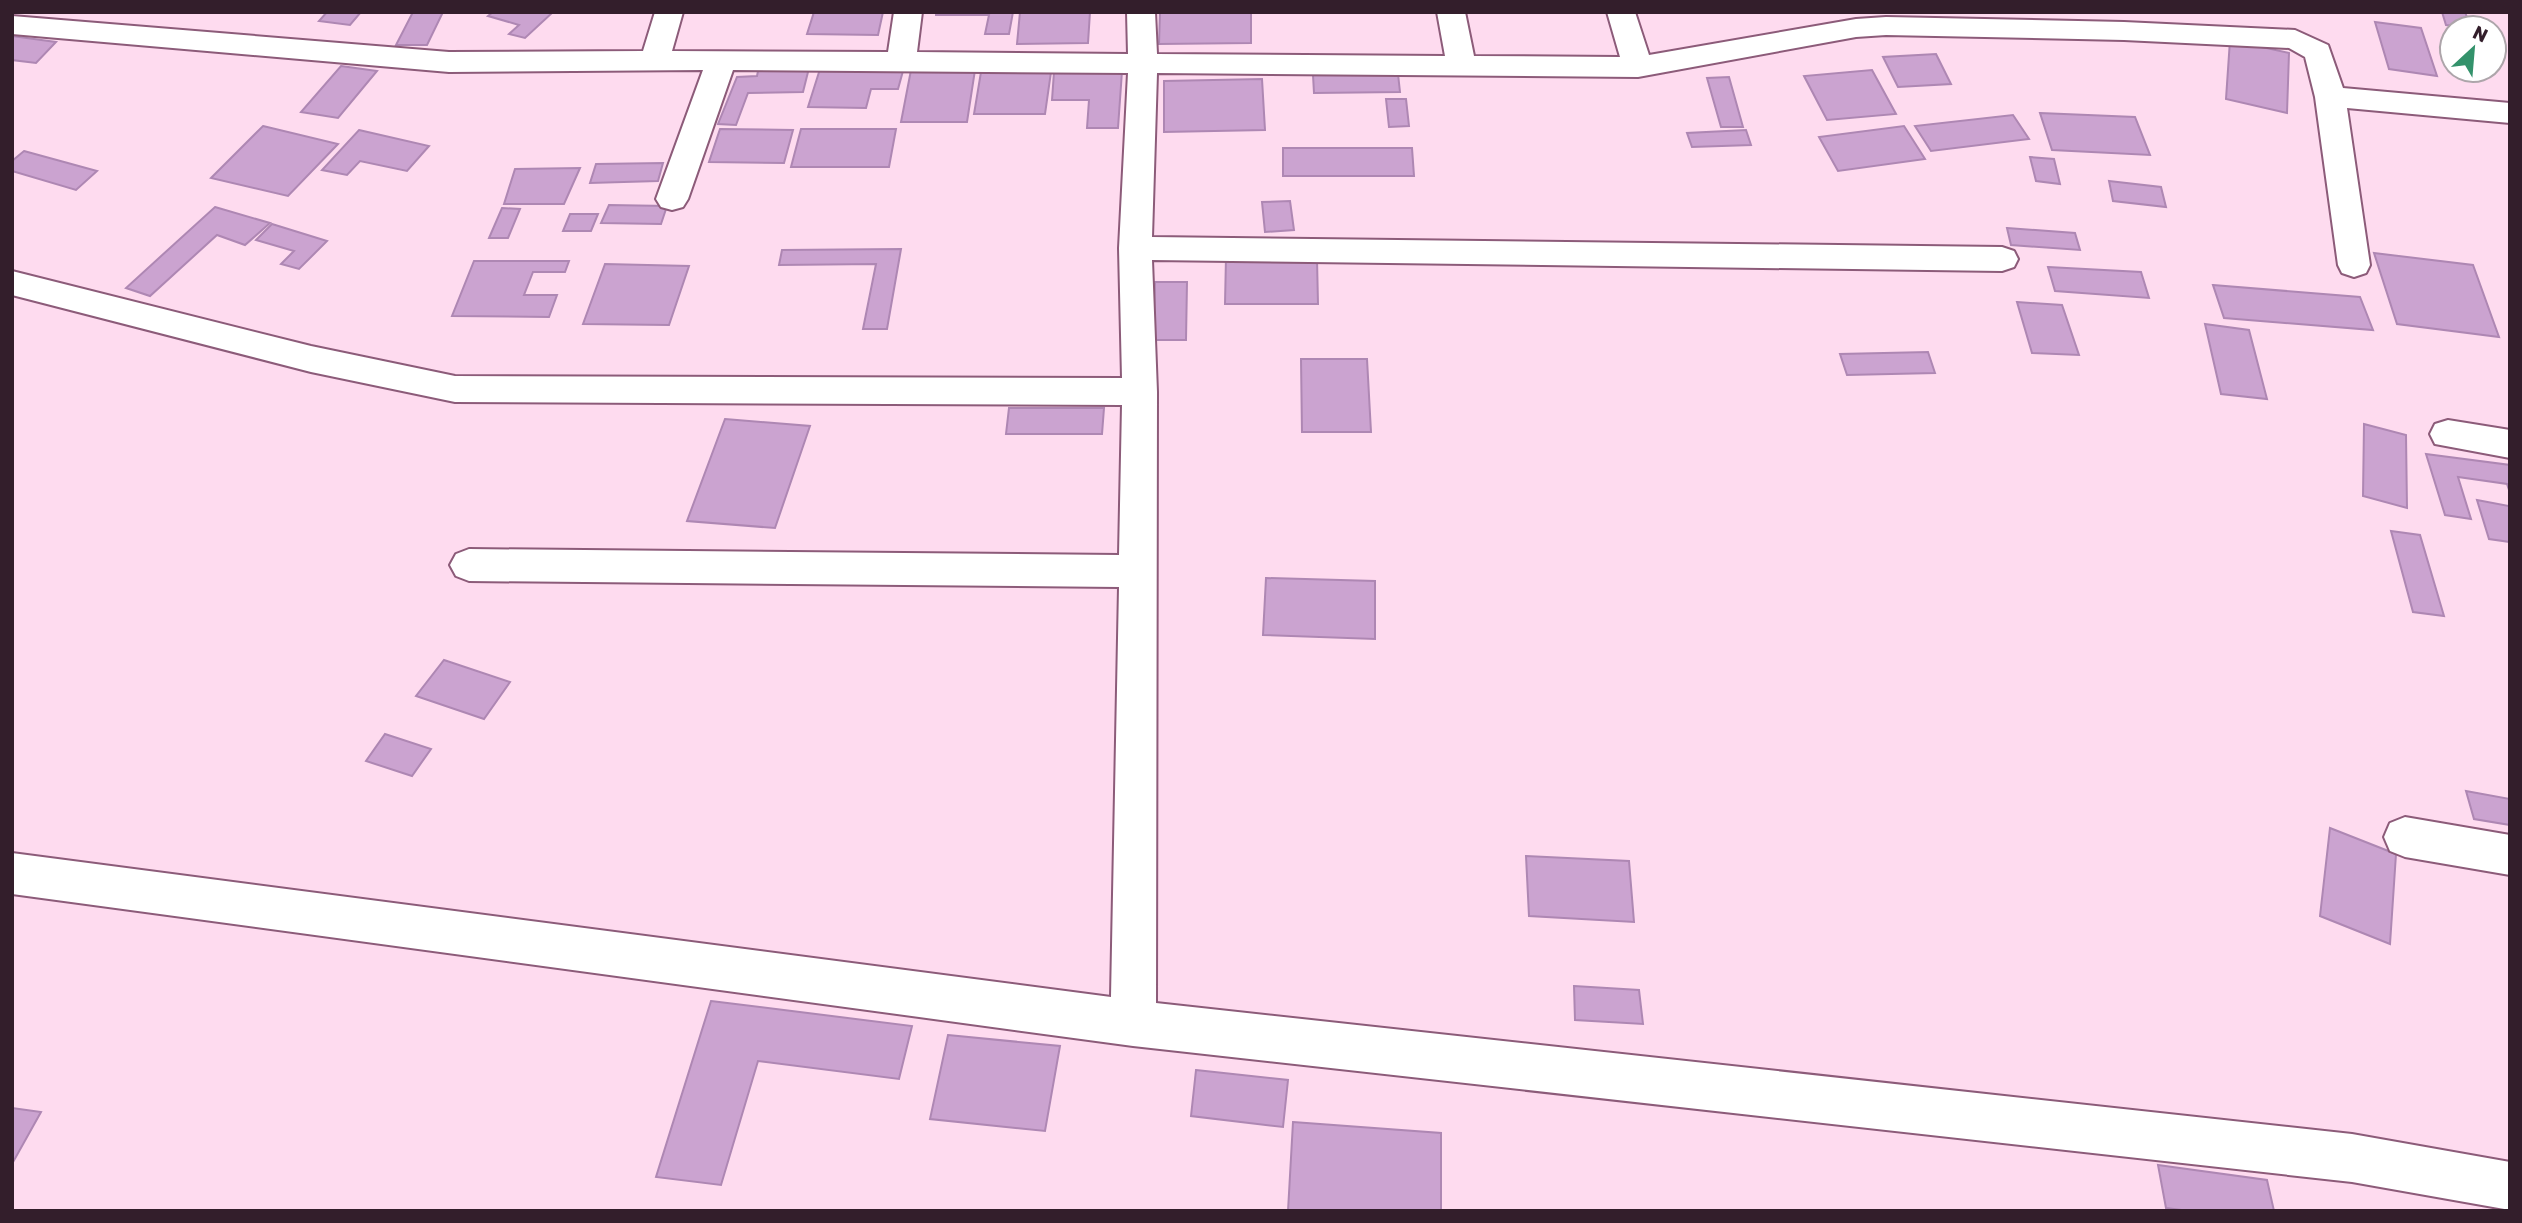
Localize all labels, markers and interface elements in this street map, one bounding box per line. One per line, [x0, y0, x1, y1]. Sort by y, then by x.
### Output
north arrow [2438, 14, 2508, 84]
text: N [2469, 21, 2491, 48]

